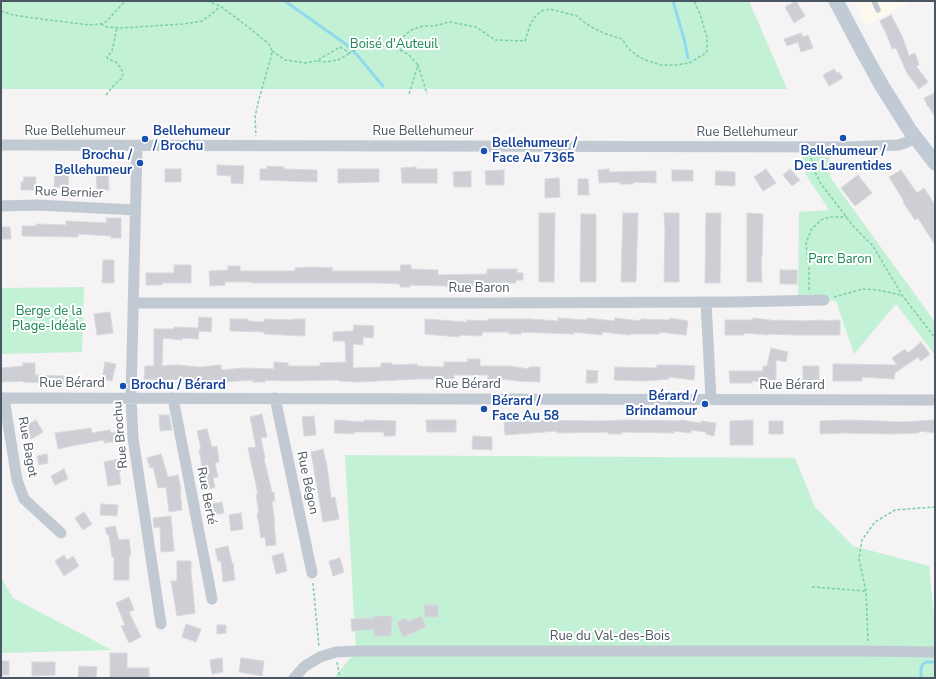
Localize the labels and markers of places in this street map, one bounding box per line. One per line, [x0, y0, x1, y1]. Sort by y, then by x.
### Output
place label: Bellehumeur / Brochu [153, 124, 230, 155]
marker: Bellehumeur / Des Laurentides [838, 133, 848, 143]
marker: Bellehumeur / Brochu [140, 134, 150, 144]
place label: Bellehumeur / Face Au 7365 [492, 136, 577, 167]
place label: Bellehumeur / Des Laurentides [794, 144, 892, 175]
marker: Bellehumeur / Face Au 7365 [479, 146, 489, 156]
place label: Brochu / Bellehumeur [55, 148, 132, 179]
marker: Brochu / Bellehumeur [135, 158, 145, 168]
place label: Brochu / Bérard [131, 378, 226, 394]
marker: Brochu / Bérard [118, 381, 128, 391]
place label: Bérard / Brindamour [626, 389, 697, 420]
place label: Bérard / Face Au 58 [492, 394, 559, 425]
marker: Bérard / Brindamour [700, 399, 710, 409]
marker: Bérard / Face Au 58 [479, 404, 489, 414]

